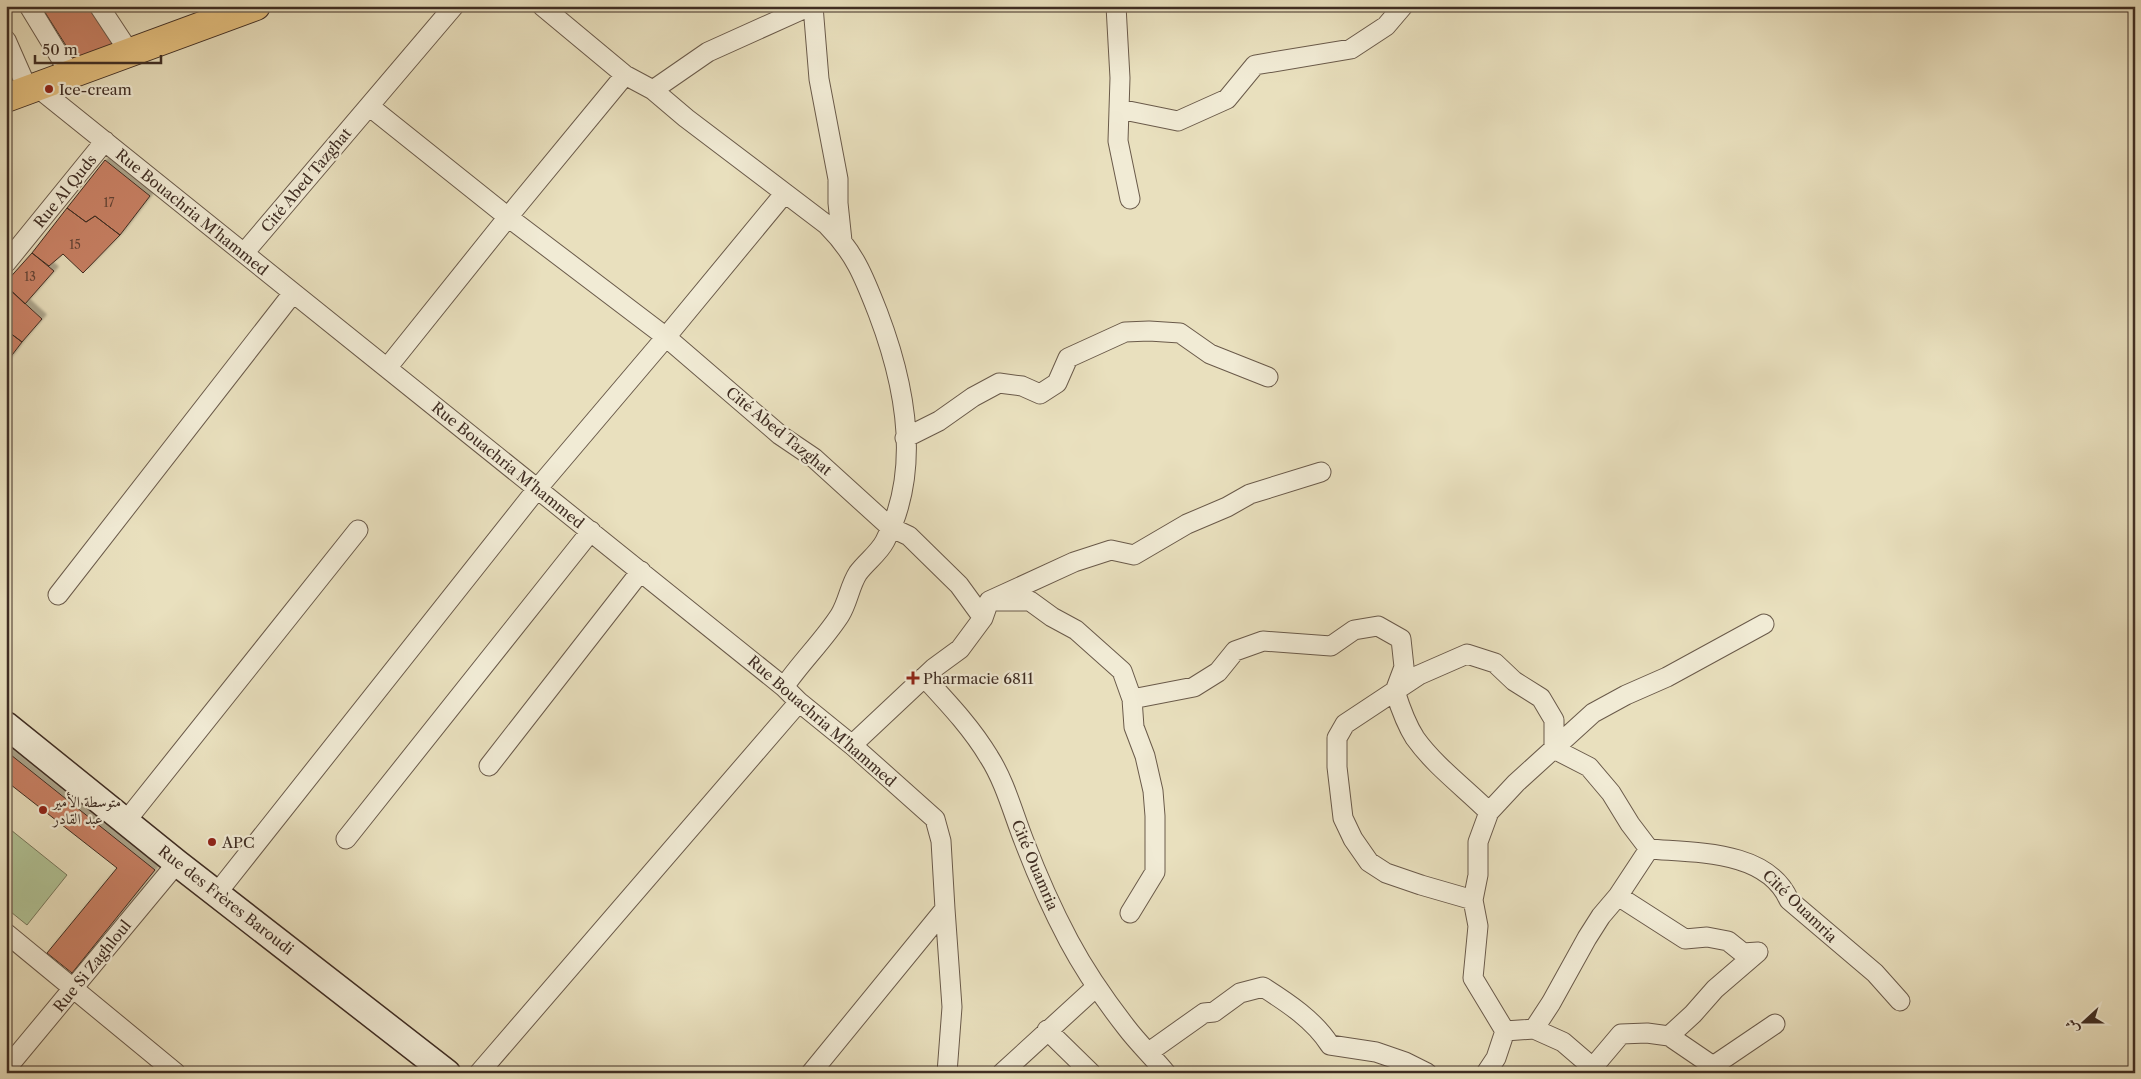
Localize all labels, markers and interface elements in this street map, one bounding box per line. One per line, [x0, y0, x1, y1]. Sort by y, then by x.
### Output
scale bar [35, 32, 161, 64]
text: 50 m [42, 40, 78, 59]
place label: Ice-cream [59, 80, 132, 99]
marker: Ice-cream [43, 83, 55, 95]
street label: Cité Abed Tazghat [257, 123, 356, 236]
street label: Rue Bouachria M'hammed [112, 145, 272, 279]
street label: Rue Al Quds [30, 150, 100, 232]
house number: 17 [104, 195, 115, 210]
house number: 15 [69, 237, 81, 252]
house number: 13 [24, 269, 36, 284]
street label: Cité Abed Tazghat [722, 383, 836, 480]
street label: Rue Bouachria M'hammed [428, 398, 588, 532]
street label: Rue Bouachria M'hammed [744, 651, 900, 791]
place label: Pharmacie 6811 [923, 669, 1034, 688]
marker: Pharmacie 6811 [907, 672, 919, 684]
place label: متوسطة الأمير عبد القادر [51, 791, 121, 828]
marker: متوسطة الأمير عبد القادر [37, 804, 49, 816]
street label: Cité Ouamria [1007, 817, 1063, 913]
place label: APC [221, 833, 255, 852]
marker: APC [206, 836, 218, 848]
street label: Rue des Frères Baroudi [155, 841, 298, 959]
street label: Cité Ouamria [1759, 866, 1841, 946]
street label: Rue Si Zaghloul [49, 916, 135, 1016]
north arrow [2058, 996, 2108, 1046]
text: ش [2061, 1017, 2083, 1036]

